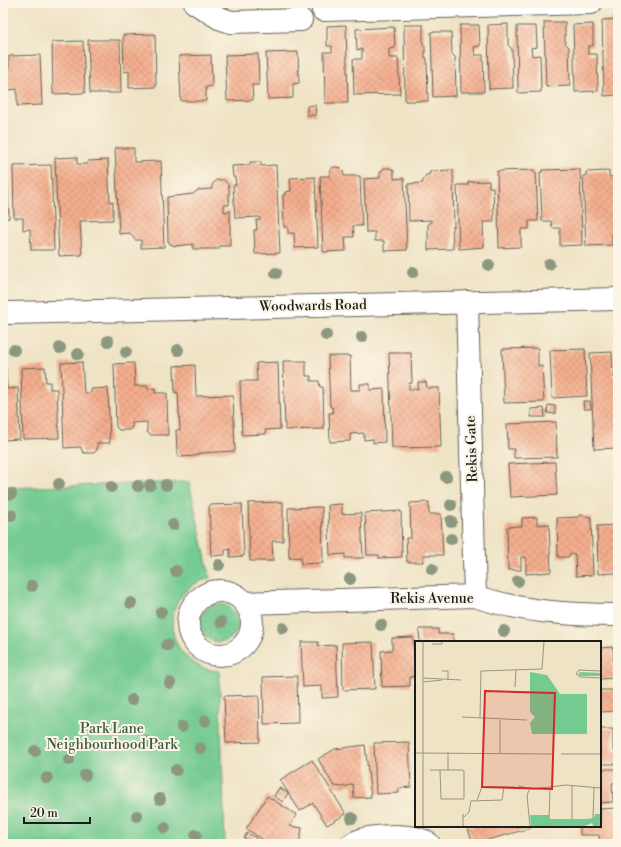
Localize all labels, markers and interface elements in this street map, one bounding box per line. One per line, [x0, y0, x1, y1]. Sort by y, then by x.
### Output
street label: Woodwards Road [258, 296, 367, 316]
street label: Rekis Gate [462, 415, 482, 483]
street label: Rekis Avenue [390, 590, 474, 608]
inset map [415, 641, 601, 827]
park label: Park Lane Neighbourhood Park [46, 720, 178, 754]
scale bar [24, 799, 90, 825]
text: 20 m [30, 806, 58, 821]

